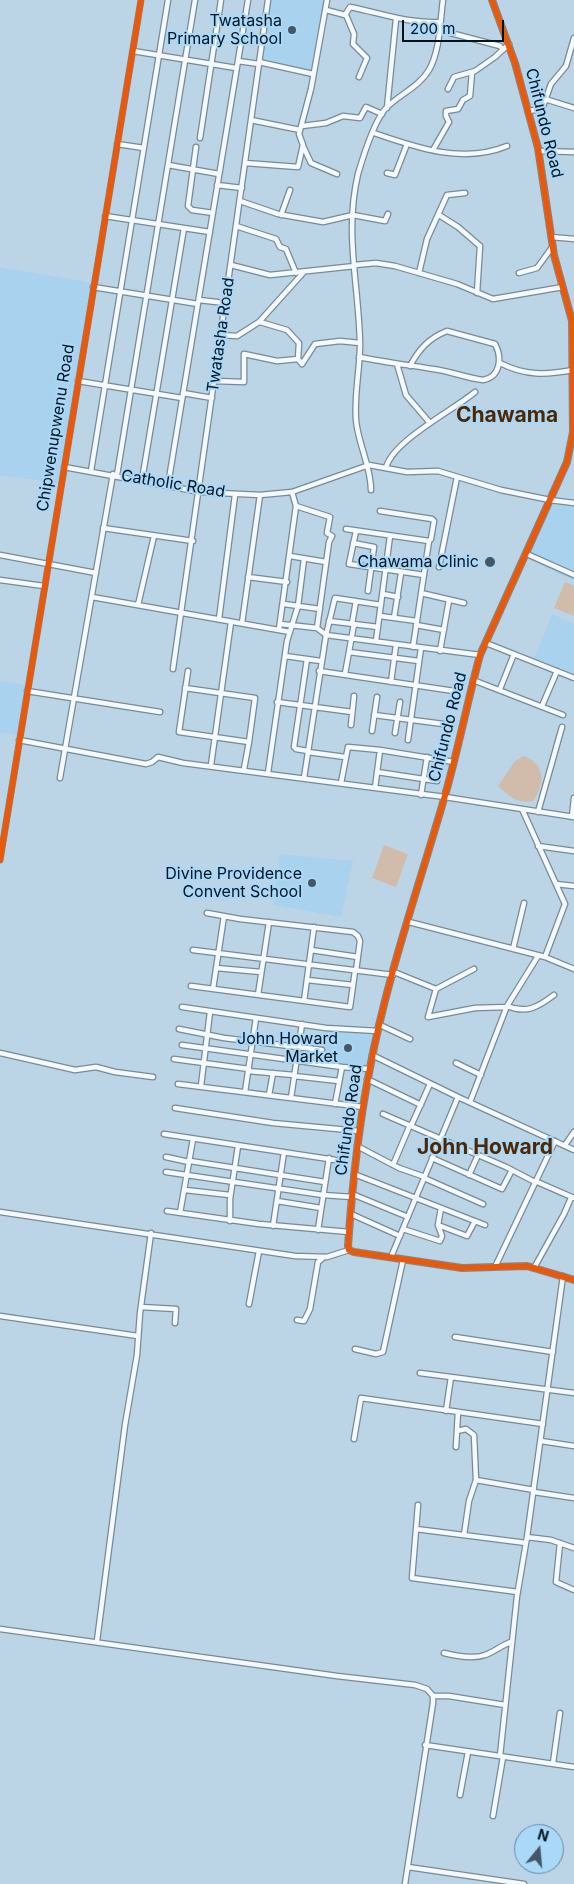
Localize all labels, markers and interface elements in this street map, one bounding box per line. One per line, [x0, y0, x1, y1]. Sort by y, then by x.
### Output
scale bar [404, 10, 506, 42]
place label: Twatasha Primary School [167, 11, 282, 49]
text: 200 m [410, 19, 455, 38]
marker: Twatasha Primary School [286, 24, 298, 36]
street label: Chifundo Road [521, 66, 567, 180]
street label: Twatasha Road [203, 276, 239, 394]
street label: Chipwenupwenu Road [33, 343, 79, 513]
district label: Chawama [456, 403, 558, 429]
street label: Catholic Road [120, 466, 226, 502]
place label: Chawama Clinic [357, 552, 479, 572]
marker: Chawama Clinic [483, 555, 497, 569]
street label: Chifundo Road [425, 670, 471, 784]
place label: Divine Providence Convent School [165, 864, 302, 902]
marker: Divine Providence Convent School [306, 877, 318, 889]
place label: John Howard Market [237, 1029, 338, 1067]
marker: John Howard Market [342, 1042, 354, 1054]
street label: Chifundo Road [332, 1063, 366, 1177]
district label: John Howard [417, 1135, 553, 1161]
north arrow [514, 1824, 564, 1874]
text: N [536, 1825, 551, 1845]

